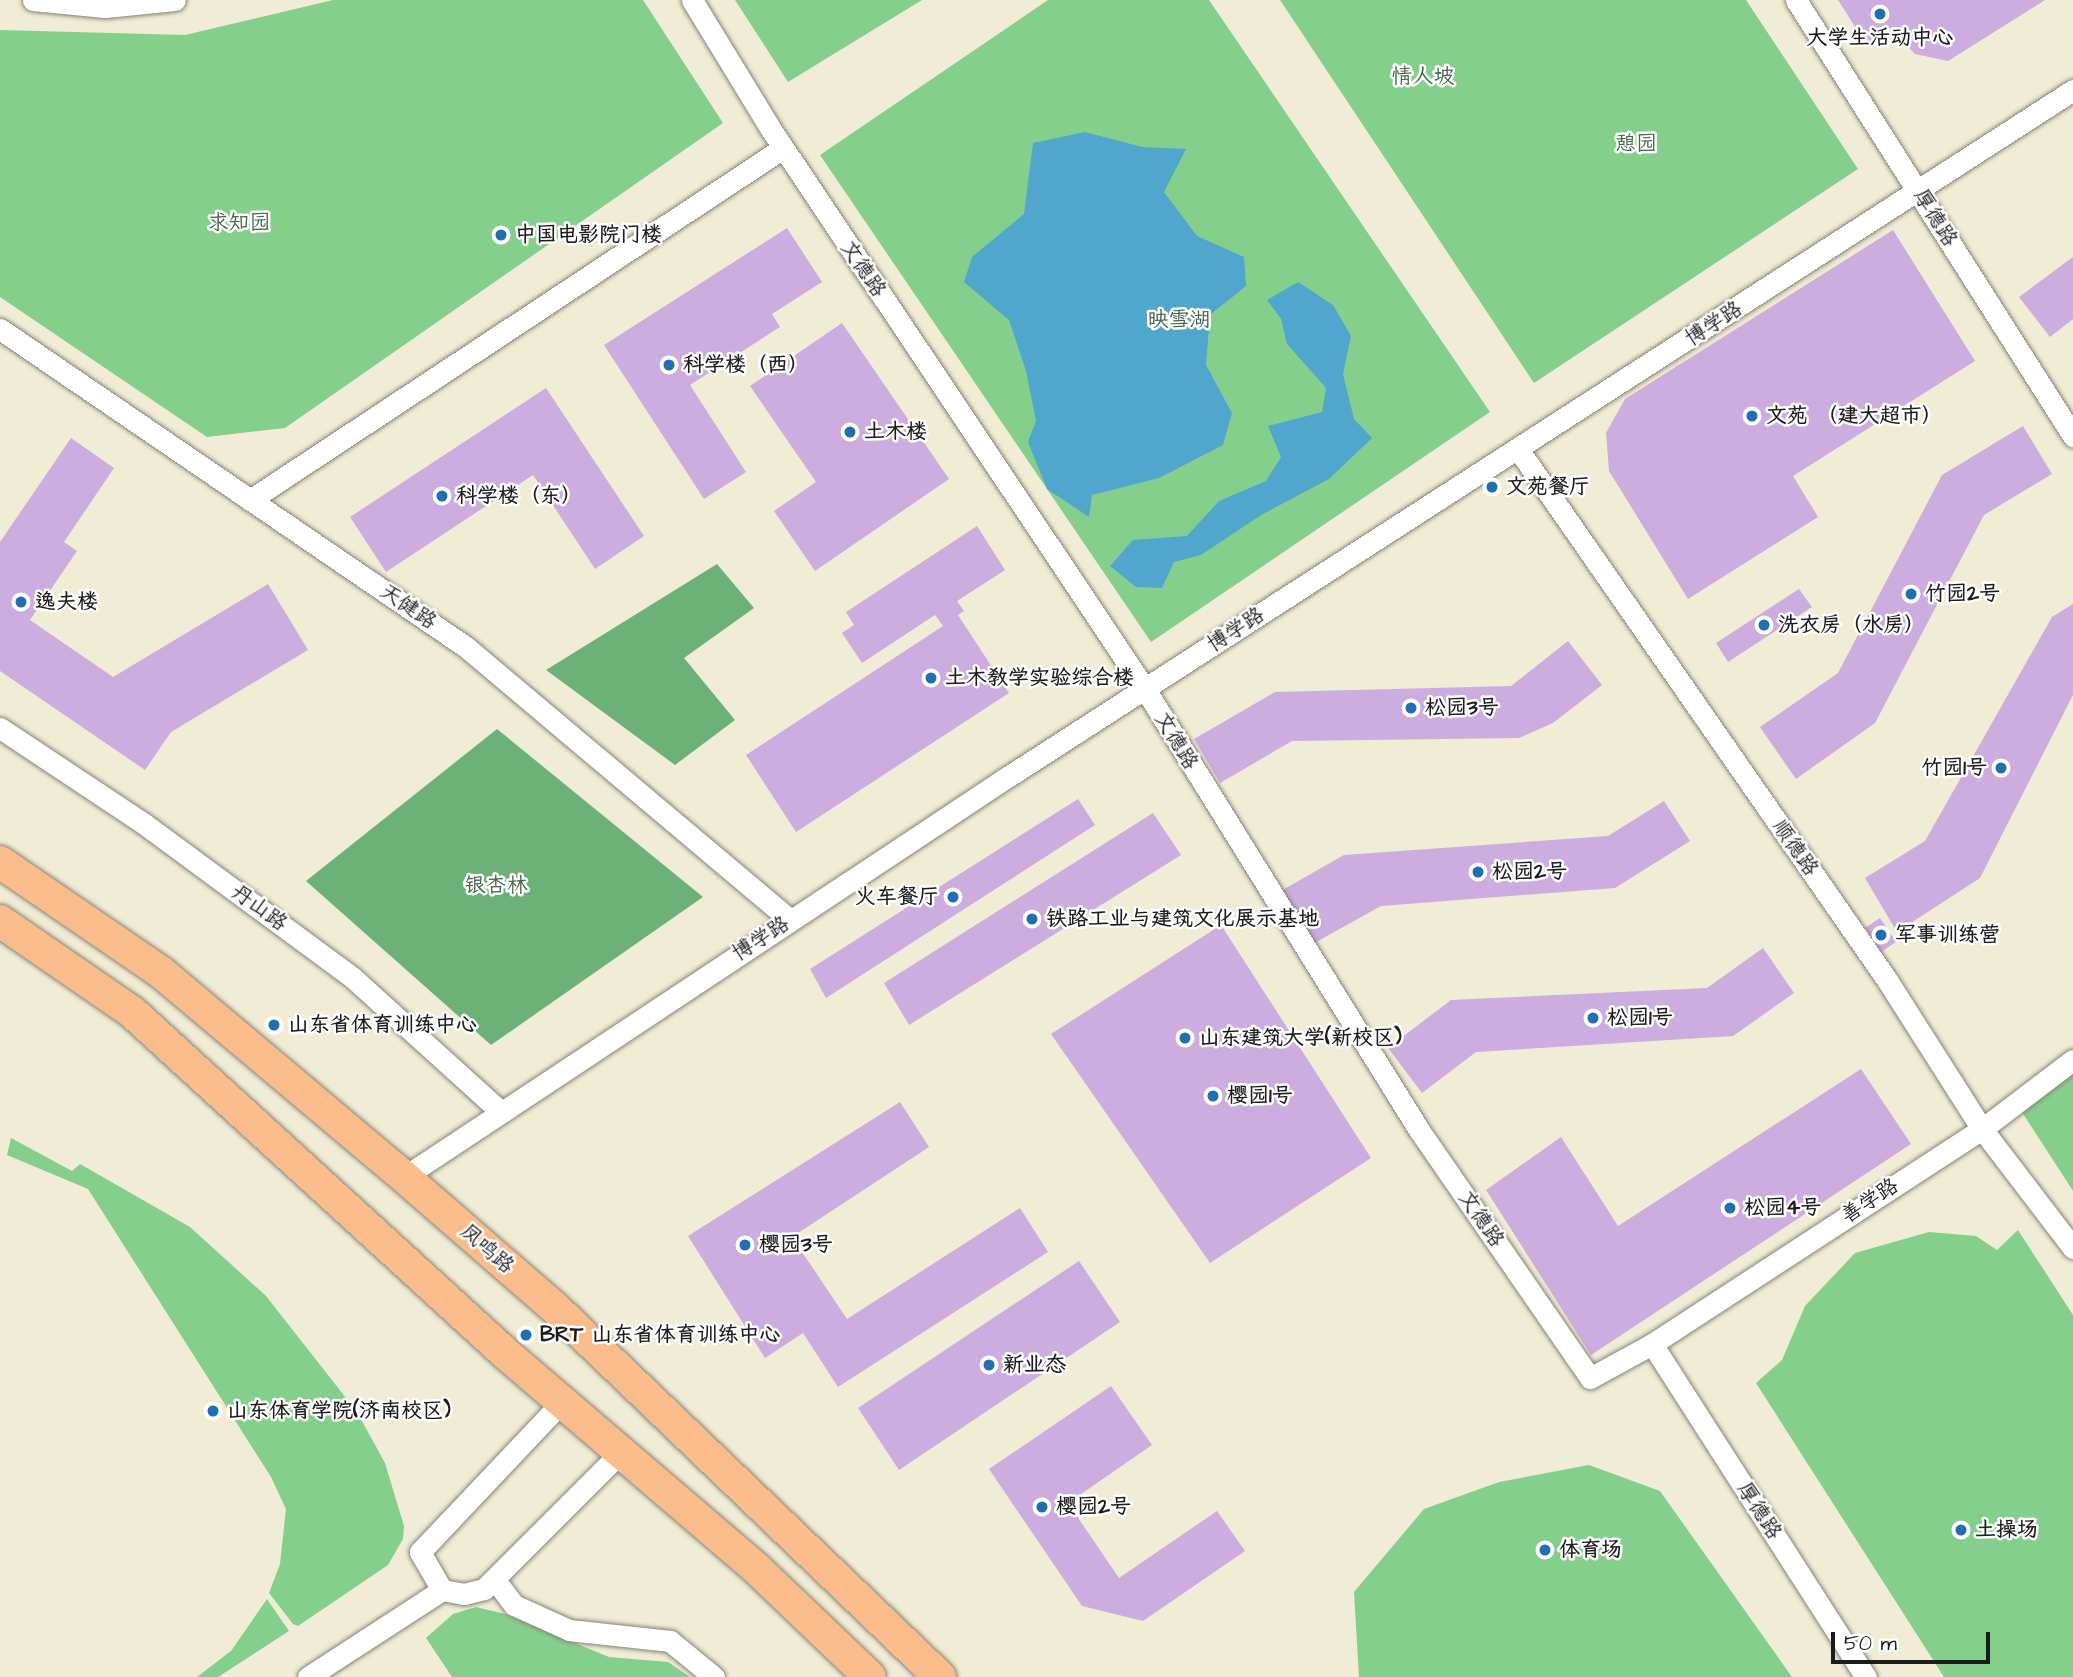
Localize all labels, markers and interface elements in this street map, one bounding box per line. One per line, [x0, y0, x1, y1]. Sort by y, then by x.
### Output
marker: 大学生活动中心 [1872, 6, 1888, 22]
place label: 大学生活动中心 [1807, 25, 1953, 51]
park label: 情人坡 [1392, 64, 1454, 90]
park label: 憩园 [1615, 131, 1657, 157]
street label: 厚德路 [1908, 185, 1962, 251]
park label: 求知园 [208, 210, 270, 236]
place label: 中国电影院门楼 [515, 222, 662, 248]
marker: 中国电影院门楼 [493, 227, 509, 243]
street label: 文德路 [835, 236, 891, 302]
street label: 博学路 [1681, 296, 1747, 352]
park label: 映雪湖 [1148, 307, 1210, 333]
place label: 科学楼（西） [683, 352, 809, 378]
marker: 科学楼（西） [661, 357, 677, 373]
place label: 文苑 （建大超市） [1766, 403, 1942, 429]
marker: 文苑 （建大超市） [1744, 408, 1760, 424]
place label: 土木楼 [864, 419, 927, 445]
marker: 土木楼 [842, 424, 858, 440]
place label: 文苑餐厅 [1506, 474, 1590, 500]
marker: 文苑餐厅 [1484, 479, 1500, 495]
place label: 科学楼（东） [456, 483, 582, 509]
marker: 科学楼（东） [434, 488, 450, 504]
street label: 天健路 [375, 579, 441, 635]
place label: 竹园2号 [1925, 581, 2000, 607]
marker: 竹园2号 [1903, 586, 1919, 602]
place label: 逸夫楼 [35, 589, 98, 615]
marker: 逸夫楼 [13, 594, 29, 610]
street label: 博学路 [1203, 602, 1269, 658]
place label: 洗衣房（水房） [1778, 612, 1925, 638]
marker: 洗衣房（水房） [1756, 617, 1772, 633]
place label: 土木教学实验综合楼 [945, 665, 1134, 691]
marker: 土木教学实验综合楼 [923, 670, 939, 686]
place label: 松园3号 [1425, 695, 1499, 721]
marker: 松园3号 [1403, 700, 1419, 716]
street label: 文德路 [1149, 708, 1203, 774]
place label: 竹园1号 [1921, 755, 1987, 781]
marker: 竹园1号 [1993, 760, 2009, 776]
street label: 顺德路 [1767, 815, 1823, 881]
place label: 松园2号 [1492, 859, 1567, 885]
marker: 松园2号 [1470, 864, 1486, 880]
park label: 银杏林 [465, 873, 527, 899]
street label: 丹山路 [226, 879, 292, 937]
place label: 火车餐厅 [855, 884, 939, 910]
marker: 火车餐厅 [945, 889, 961, 905]
place label: 铁路工业与建筑文化展示基地 [1046, 906, 1319, 932]
street label: 博学路 [728, 911, 794, 967]
marker: 铁路工业与建筑文化展示基地 [1024, 911, 1040, 927]
place label: 军事训练营 [1895, 922, 2000, 948]
marker: 军事训练营 [1873, 927, 1889, 943]
place label: 松园1号 [1607, 1005, 1673, 1031]
marker: 松园1号 [1585, 1010, 1601, 1026]
place label: 山东省体育训练中心 [288, 1012, 477, 1038]
marker: 山东省体育训练中心 [266, 1017, 282, 1033]
place label: 山东建筑大学(新校区) [1199, 1025, 1402, 1051]
marker: 山东建筑大学(新校区) [1177, 1030, 1193, 1046]
place label: 樱园1号 [1227, 1083, 1293, 1109]
marker: 樱园1号 [1205, 1088, 1221, 1104]
street label: 善学路 [1837, 1173, 1903, 1229]
street label: 文德路 [1453, 1186, 1509, 1252]
place label: 松园4号 [1744, 1195, 1821, 1221]
marker: 松园4号 [1722, 1200, 1738, 1216]
street label: 凤鸣路 [455, 1219, 519, 1279]
place label: 樱园3号 [759, 1232, 833, 1258]
marker: 樱园3号 [737, 1237, 753, 1253]
place label: BRT 山东省体育训练中心 [540, 1322, 780, 1348]
marker: BRT 山东省体育训练中心 [518, 1327, 534, 1343]
place label: 新业态 [1003, 1352, 1066, 1378]
marker: 新业态 [981, 1357, 997, 1373]
place label: 山东体育学院(济南校区) [227, 1398, 451, 1424]
marker: 山东体育学院(济南校区) [205, 1403, 221, 1419]
street label: 厚德路 [1731, 1478, 1787, 1544]
place label: 樱园2号 [1056, 1494, 1131, 1520]
marker: 樱园2号 [1034, 1499, 1050, 1515]
place label: 土操场 [1975, 1517, 2038, 1543]
marker: 土操场 [1953, 1522, 1969, 1538]
place label: 体育场 [1559, 1537, 1622, 1563]
marker: 体育场 [1537, 1542, 1553, 1558]
scale bar [1835, 1618, 1994, 1662]
text: 50 m [1844, 1629, 1897, 1658]

